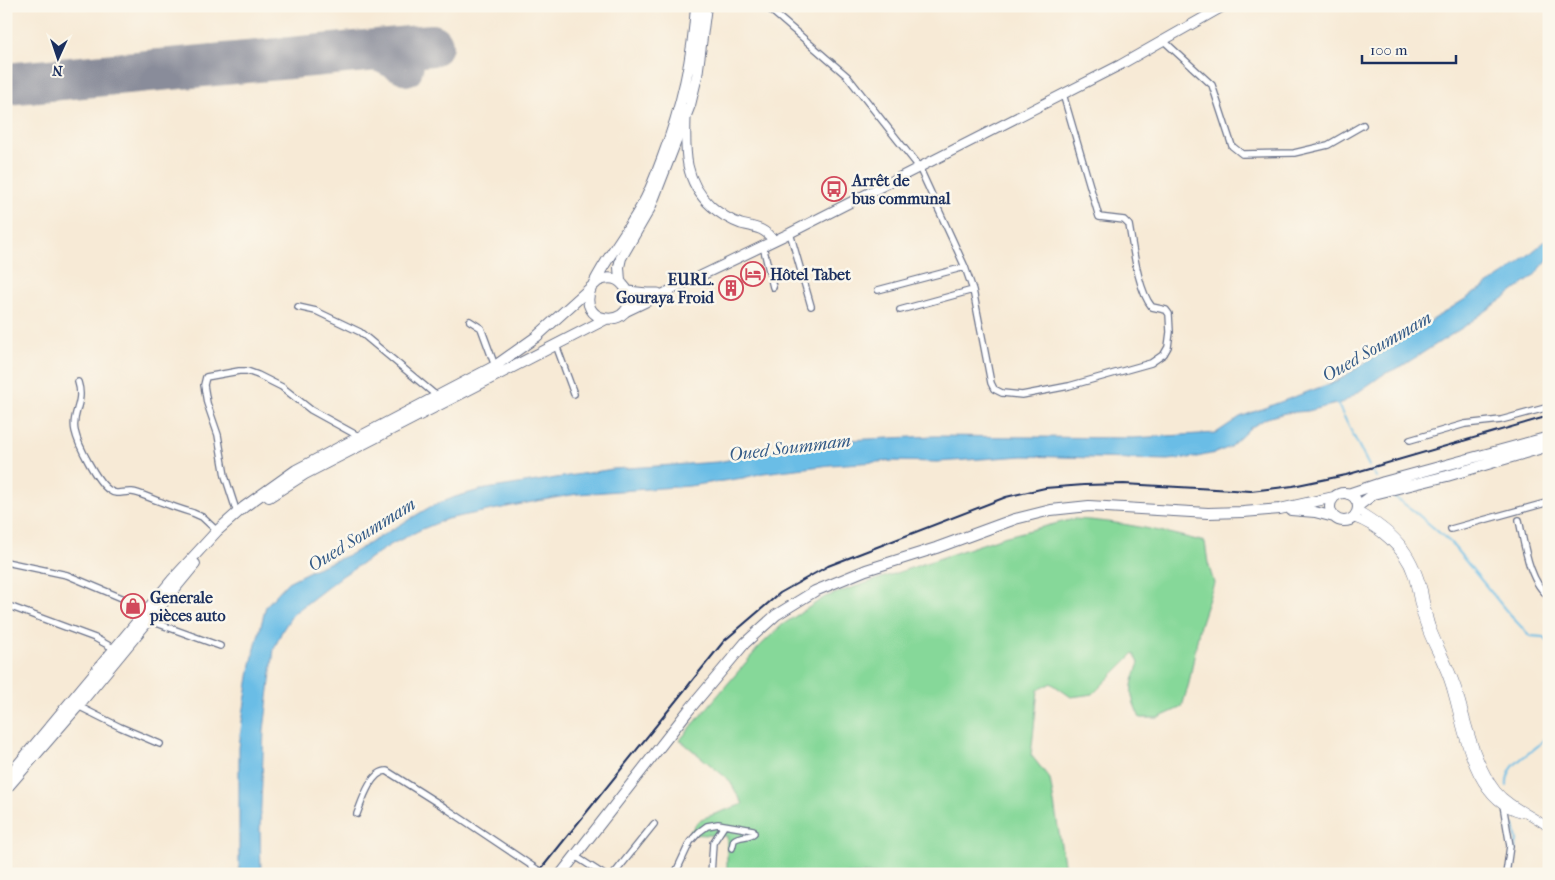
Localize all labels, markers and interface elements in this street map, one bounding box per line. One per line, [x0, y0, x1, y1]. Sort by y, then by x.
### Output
north arrow [32, 32, 82, 82]
scale bar [1362, 32, 1456, 64]
text: 100 m [1370, 41, 1408, 59]
text: N [51, 62, 63, 79]
place label: Arrêt de bus communal [851, 171, 951, 208]
bus stop icon: Arrêt de bus communal [821, 176, 847, 202]
hotel icon: Hôtel Tabet [740, 261, 766, 287]
place label: Hôtel Tabet [770, 265, 851, 284]
place label: EURL. Gouraya Froid [616, 270, 715, 308]
building icon: EURL. Gouraya Froid [718, 275, 744, 301]
water label: Oued Soummam [1319, 307, 1435, 387]
water label: Oued Soummam [728, 430, 852, 466]
water label: Oued Soummam [304, 494, 420, 576]
place label: Generale pièces auto [149, 588, 226, 626]
shop icon: Generale pièces auto [120, 593, 146, 619]

